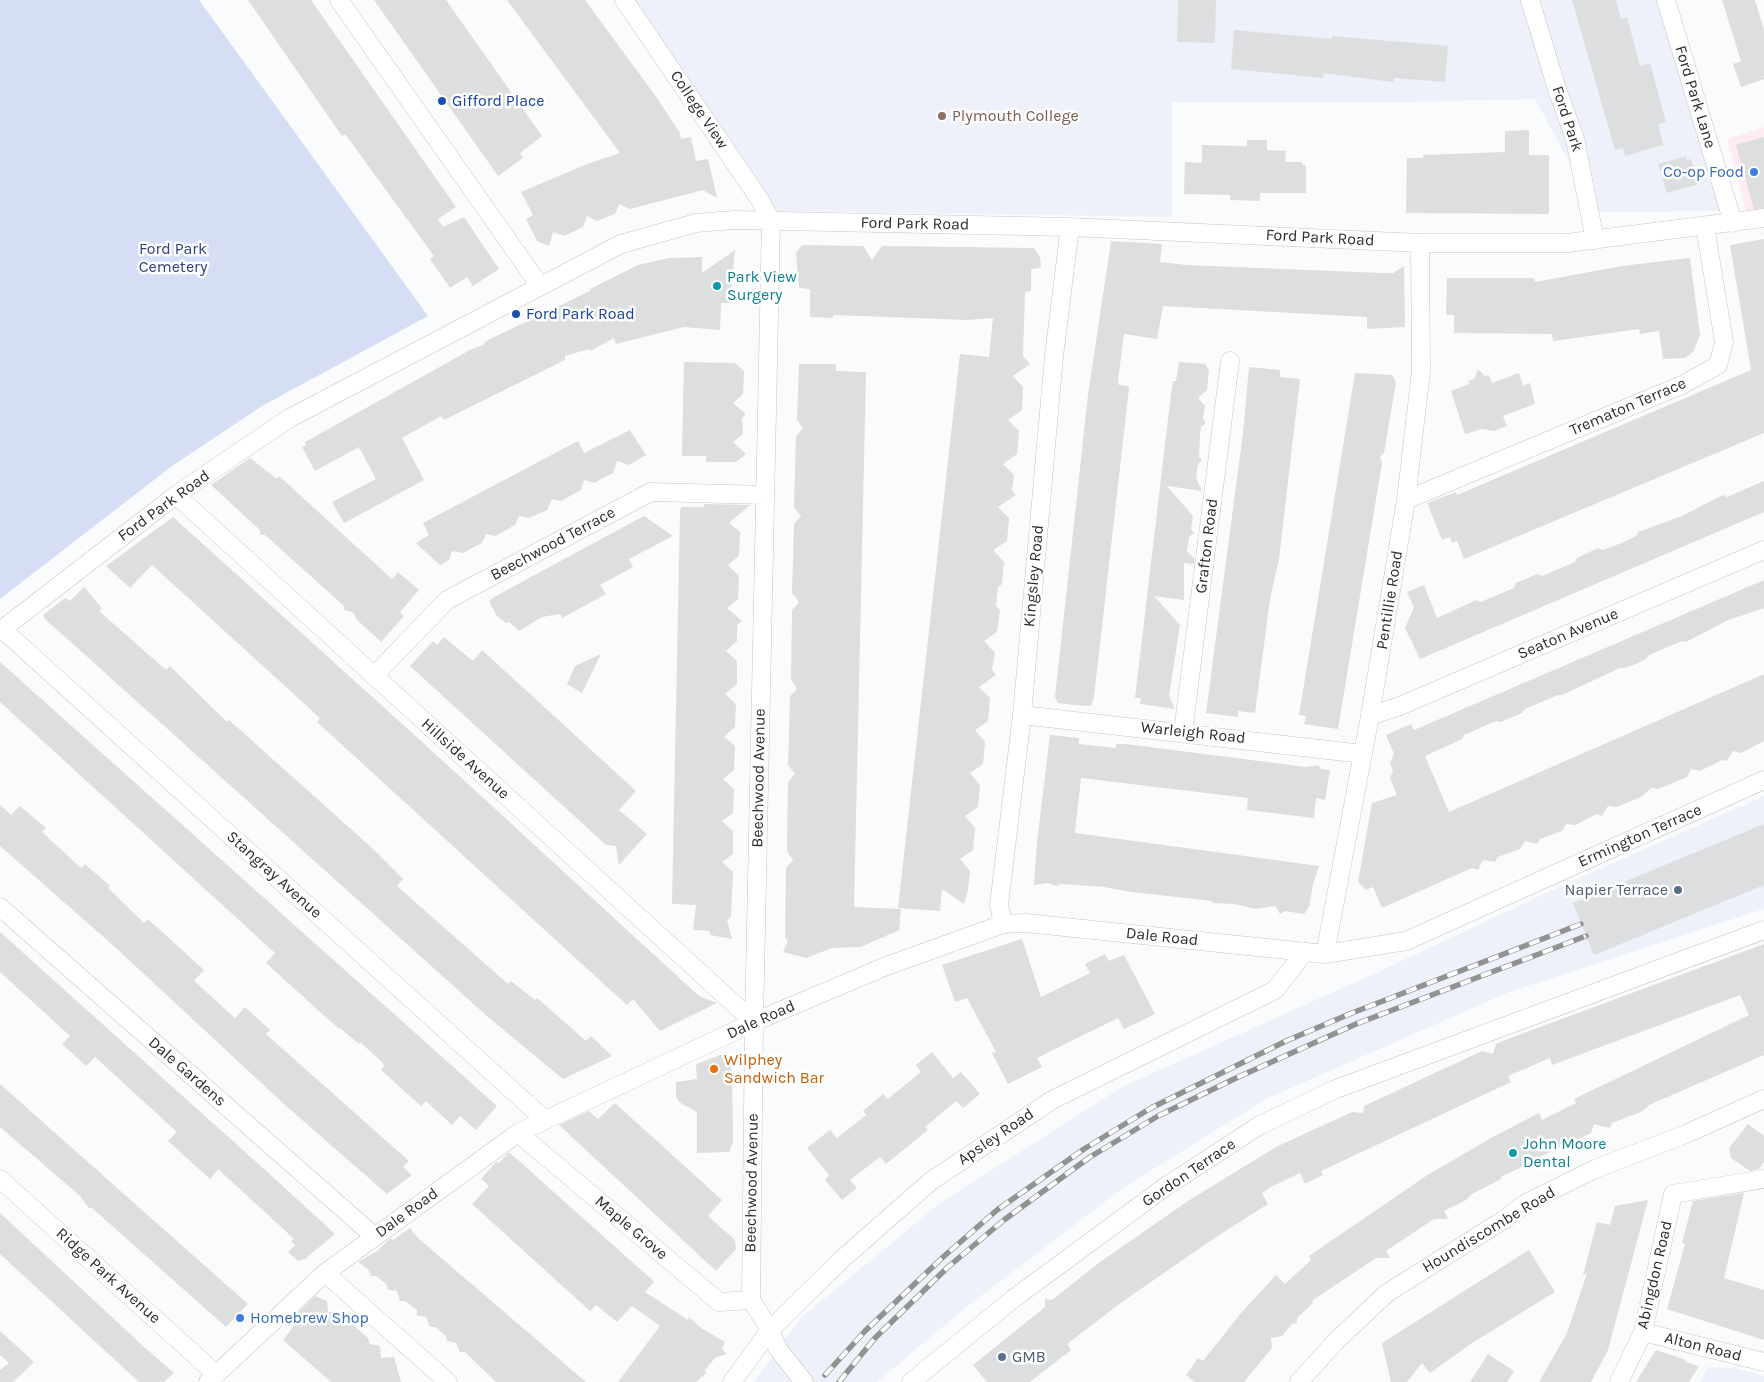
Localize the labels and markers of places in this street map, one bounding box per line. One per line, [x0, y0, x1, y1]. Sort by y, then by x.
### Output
place label: Gifford Place [452, 91, 544, 111]
marker: Gifford Place [436, 95, 448, 107]
place label: Plymouth College [952, 106, 1079, 126]
marker: Plymouth College [936, 110, 948, 122]
place label: Co-op Food [1663, 162, 1744, 182]
marker: Co-op Food [1748, 166, 1760, 178]
place label: Park View Surgery [727, 267, 797, 305]
marker: Park View Surgery [711, 280, 723, 292]
place label: Ford Park Road [526, 304, 635, 324]
marker: Ford Park Road [510, 308, 522, 320]
place label: Napier Terrace [1564, 880, 1668, 900]
marker: Napier Terrace [1672, 884, 1684, 896]
place label: Wilphey Sandwich Bar [724, 1050, 824, 1088]
marker: Wilphey Sandwich Bar [708, 1063, 720, 1075]
place label: John Moore Dental [1523, 1134, 1606, 1172]
marker: John Moore Dental [1507, 1147, 1519, 1159]
place label: Homebrew Shop [250, 1308, 369, 1328]
marker: Homebrew Shop [234, 1312, 246, 1324]
place label: GMB [1012, 1347, 1046, 1367]
marker: GMB [996, 1351, 1008, 1363]

